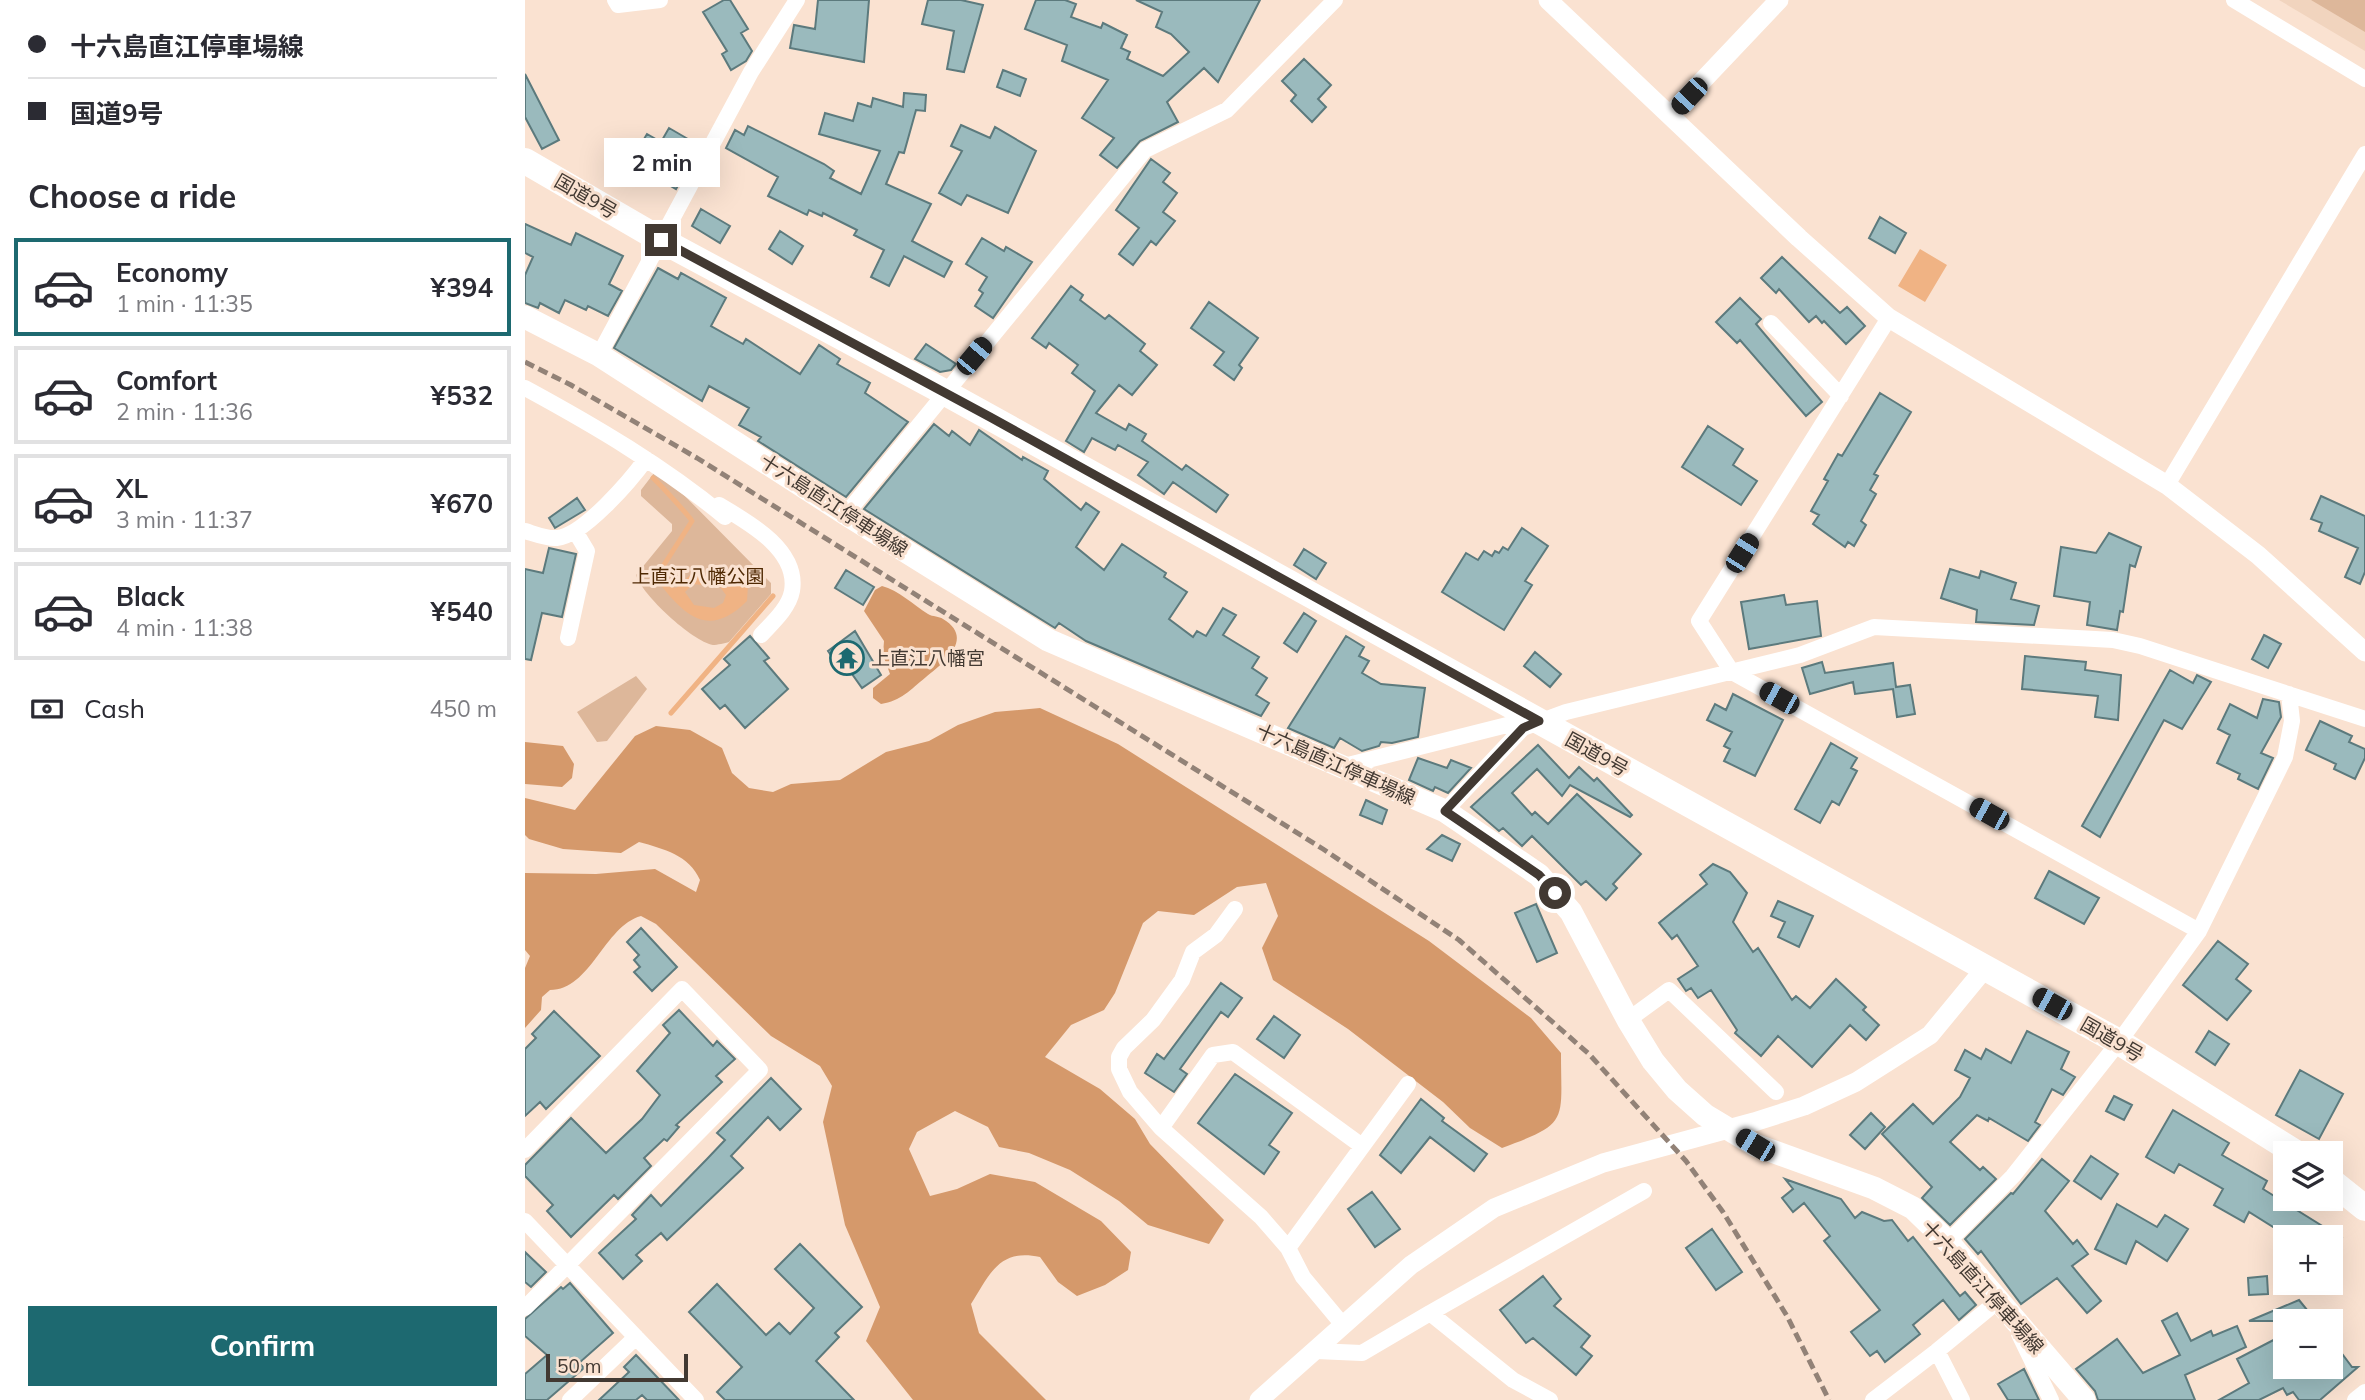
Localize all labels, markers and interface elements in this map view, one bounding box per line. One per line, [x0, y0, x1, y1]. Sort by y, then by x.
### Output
text: 十六島直江停車場線 [70, 30, 304, 63]
car [1667, 73, 1712, 119]
text: 国道9号 [70, 97, 164, 130]
callout: 2 min [603, 138, 719, 188]
text: 2 min [632, 148, 692, 177]
street label: 国道9号 [550, 169, 622, 223]
text: Choose a ride [28, 176, 236, 216]
route end [645, 224, 677, 256]
icon: car [32, 256, 95, 319]
text: Economy [116, 256, 228, 289]
text: ¥394 [431, 271, 493, 304]
text: 1 min · 11:35 [116, 289, 253, 318]
car [953, 333, 996, 379]
icon: car [32, 364, 95, 427]
text: Comfort [116, 364, 217, 397]
text: ¥532 [431, 379, 493, 412]
text: 2 min · 11:36 [116, 397, 253, 426]
street label: 十六島直江停車場線 [756, 448, 912, 562]
icon: car [32, 472, 95, 535]
text: XL [116, 472, 148, 505]
text: ¥670 [431, 487, 493, 520]
text: 3 min · 11:37 [116, 505, 253, 534]
car [1722, 530, 1763, 576]
park label: 上直江八幡公園 [631, 564, 765, 588]
icon: car [32, 580, 95, 643]
text: Black [116, 580, 184, 613]
text: ¥540 [431, 595, 493, 628]
text: 4 min · 11:38 [116, 613, 253, 642]
temple icon: 上直江八幡宮 [828, 639, 866, 677]
place label: 上直江八幡宮 [871, 646, 985, 670]
car [1756, 679, 1803, 717]
icon: cash [28, 690, 66, 728]
text: Cash [84, 692, 145, 725]
text: 450 m [429, 694, 497, 723]
street label: 十六島直江停車場線 [1253, 718, 1419, 810]
street label: 国道9号 [1561, 727, 1633, 781]
car [1966, 795, 2013, 833]
route start [1539, 877, 1571, 909]
car [2029, 985, 2076, 1023]
street label: 国道9号 [2076, 1012, 2148, 1066]
car [1732, 1125, 1779, 1165]
map controls [2273, 1141, 2343, 1379]
button: layers [2273, 1141, 2343, 1211]
street label: 十六島直江停車場線 [1917, 1215, 2049, 1359]
button: + [2273, 1225, 2343, 1295]
button: Confirm [28, 1306, 497, 1386]
button: − [2273, 1309, 2343, 1379]
scale bar [546, 1351, 688, 1383]
text: 50 m [557, 1354, 601, 1378]

